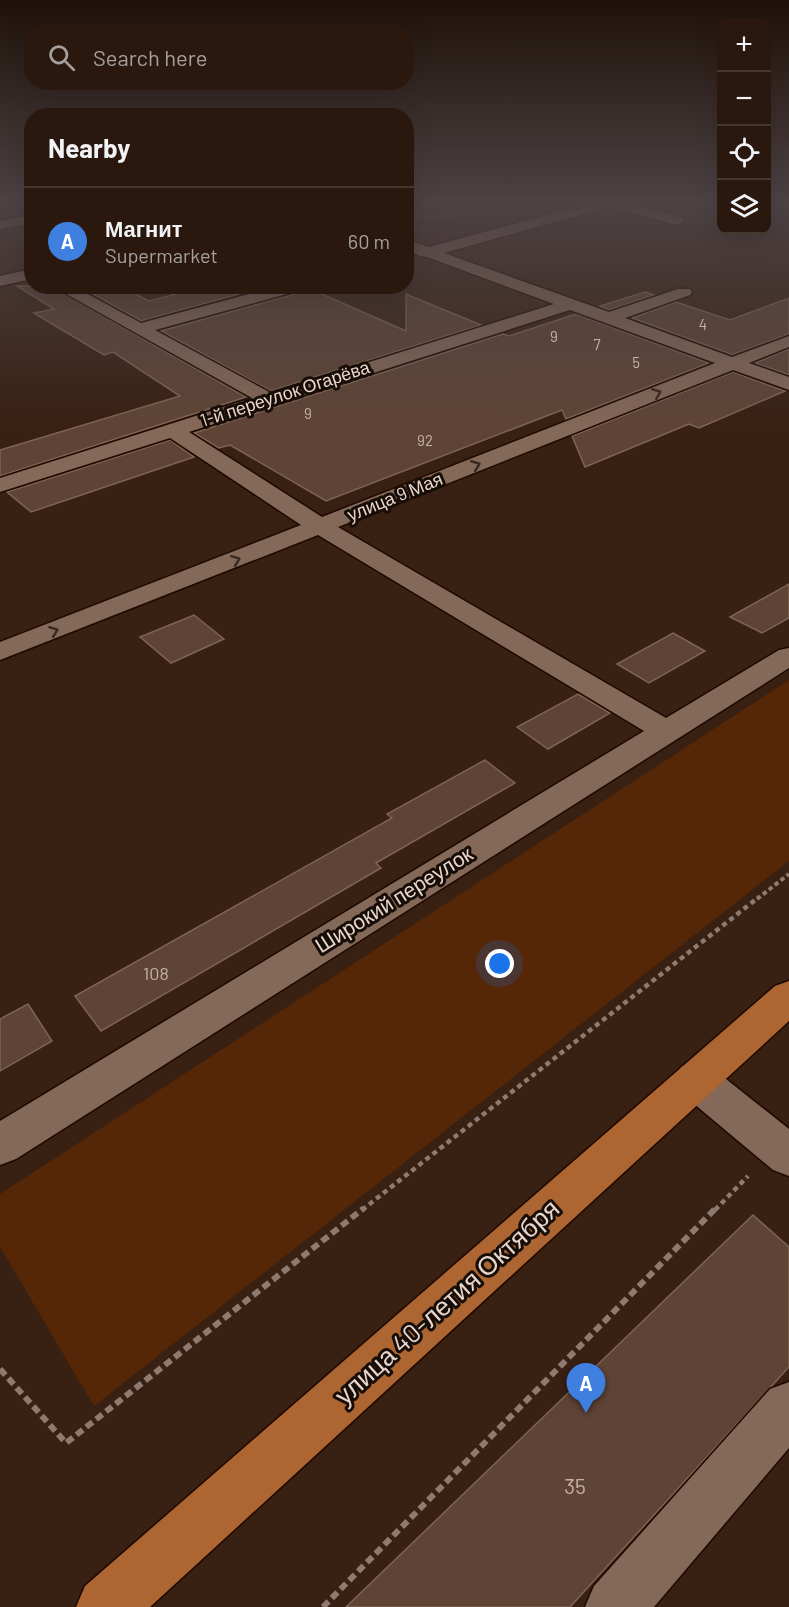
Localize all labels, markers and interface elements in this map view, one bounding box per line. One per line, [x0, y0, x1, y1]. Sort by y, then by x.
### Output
map controls [717, 18, 771, 234]
button: + [717, 18, 771, 72]
search box [24, 24, 414, 90]
icon: search [45, 41, 78, 74]
text: Search here [93, 44, 207, 70]
button: − [717, 72, 771, 126]
button: locate [717, 126, 771, 180]
text: Nearby [48, 132, 130, 163]
button: layers [717, 180, 771, 234]
text: Магнит [105, 215, 183, 241]
text: A [61, 229, 74, 253]
text: 60 m [348, 229, 390, 253]
text: Supermarket [105, 243, 218, 267]
house number: 4 [699, 315, 707, 333]
house number: 9 [550, 327, 558, 345]
house number: 7 [593, 335, 601, 353]
house number: 5 [632, 353, 640, 371]
street label: 1-й переулок Огарёва [197, 355, 373, 431]
one-way arrow [652, 388, 662, 401]
house number: 9 [304, 404, 312, 422]
house number: 92 [417, 431, 433, 449]
one-way arrow [470, 460, 481, 472]
street label: улица 9 Мая [344, 467, 446, 525]
one-way arrow [230, 554, 241, 567]
one-way arrow [49, 625, 59, 638]
street label: Широкий переулок [310, 840, 477, 957]
your location [485, 949, 514, 978]
house number: 108 [143, 962, 169, 984]
street label: улица 40-летия Октября [327, 1192, 565, 1410]
pin: A [566, 1364, 606, 1413]
house number: 35 [564, 1473, 586, 1498]

